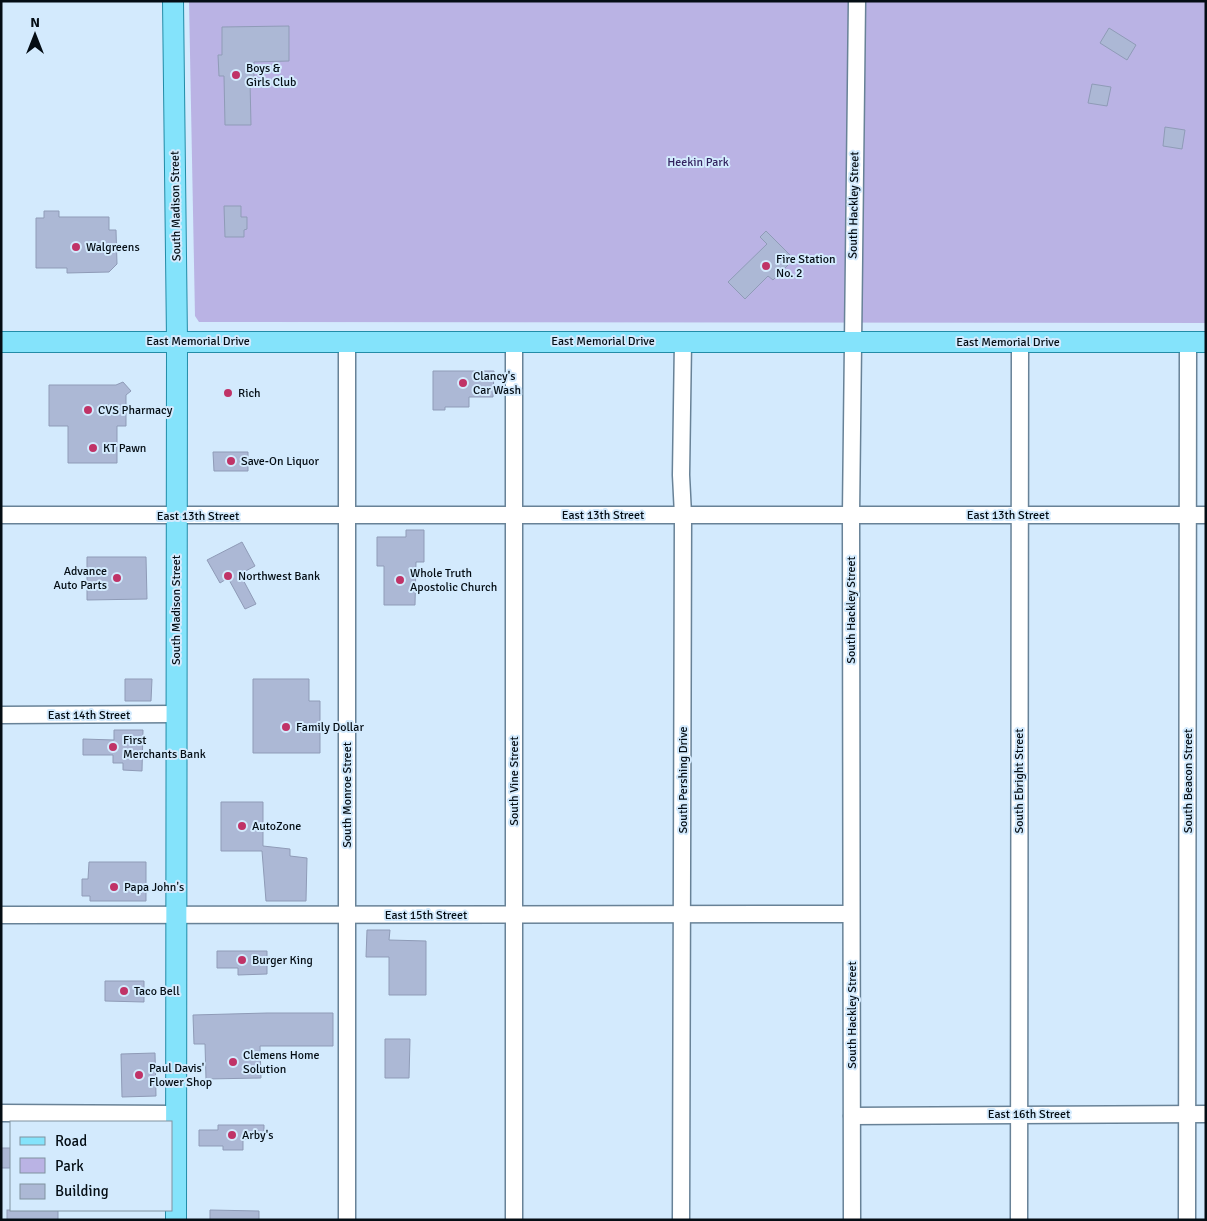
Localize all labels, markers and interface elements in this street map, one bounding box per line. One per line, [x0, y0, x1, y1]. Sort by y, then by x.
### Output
north arrow [10, 10, 60, 60]
text: N [30, 14, 40, 31]
place label: Boys & Girls Club [246, 61, 296, 90]
marker: Boys & Girls Club [230, 69, 242, 81]
street label: South Madison Street [168, 151, 184, 261]
street label: South Hackley Street [846, 151, 862, 259]
park label: Heekin Park [667, 155, 729, 170]
place label: Walgreens [86, 240, 140, 255]
marker: Walgreens [70, 241, 82, 253]
place label: Fire Station No. 2 [776, 252, 836, 281]
marker: Fire Station No. 2 [760, 260, 772, 272]
street label: East Memorial Drive [146, 334, 250, 349]
street label: East Memorial Drive [551, 334, 655, 349]
street label: East Memorial Drive [956, 335, 1060, 350]
place label: Clancy's Car Wash [473, 369, 521, 398]
marker: Clancy's Car Wash [457, 377, 469, 389]
place label: Rich [238, 386, 261, 401]
marker: Rich [222, 387, 234, 399]
place label: CVS Pharmacy [98, 403, 173, 418]
marker: CVS Pharmacy [82, 404, 94, 416]
place label: KT Pawn [103, 441, 146, 456]
marker: KT Pawn [87, 442, 99, 454]
place label: Save-On Liquor [241, 454, 320, 469]
marker: Save-On Liquor [225, 455, 237, 467]
street label: East 13th Street [562, 508, 644, 523]
street label: East 13th Street [967, 508, 1049, 523]
street label: East 13th Street [157, 509, 239, 524]
street label: South Madison Street [169, 555, 184, 665]
street label: South Hackley Street [844, 556, 859, 664]
place label: Advance Auto Parts [54, 564, 107, 593]
place label: Whole Truth Apostolic Church [410, 566, 497, 595]
place label: Northwest Bank [238, 569, 320, 584]
marker: Northwest Bank [222, 570, 234, 582]
marker: Advance Auto Parts [111, 572, 123, 584]
marker: Whole Truth Apostolic Church [394, 574, 406, 586]
street label: East 14th Street [48, 708, 130, 723]
place label: Family Dollar [296, 720, 364, 735]
marker: Family Dollar [280, 721, 292, 733]
street label: South Pershing Drive [676, 726, 691, 834]
street label: South Ebright Street [1012, 729, 1027, 833]
street label: South Beacon Street [1181, 729, 1196, 833]
place label: First Merchants Bank [123, 733, 206, 762]
street label: South Vine Street [507, 736, 522, 826]
marker: First Merchants Bank [107, 741, 119, 753]
street label: South Monroe Street [340, 742, 355, 848]
place label: AutoZone [252, 819, 301, 834]
marker: AutoZone [236, 820, 248, 832]
place label: Papa John's [124, 880, 184, 895]
marker: Papa John's [108, 881, 120, 893]
street label: East 15th Street [385, 908, 467, 923]
place label: Burger King [252, 953, 313, 968]
marker: Burger King [236, 954, 248, 966]
street label: South Hackley Street [845, 961, 860, 1069]
place label: Taco Bell [134, 984, 180, 999]
marker: Taco Bell [118, 985, 130, 997]
place label: Clemens Home Solution [243, 1048, 320, 1077]
marker: Clemens Home Solution [227, 1056, 239, 1068]
place label: Paul Davis' Flower Shop [149, 1061, 212, 1090]
marker: Paul Davis' Flower Shop [133, 1069, 145, 1081]
street label: East 16th Street [988, 1107, 1070, 1122]
legend [10, 1121, 172, 1211]
place label: Arby's [242, 1128, 273, 1143]
marker: Arby's [226, 1129, 238, 1141]
text: Road [55, 1132, 87, 1150]
text: Park [55, 1157, 84, 1175]
text: Building [55, 1182, 109, 1200]

